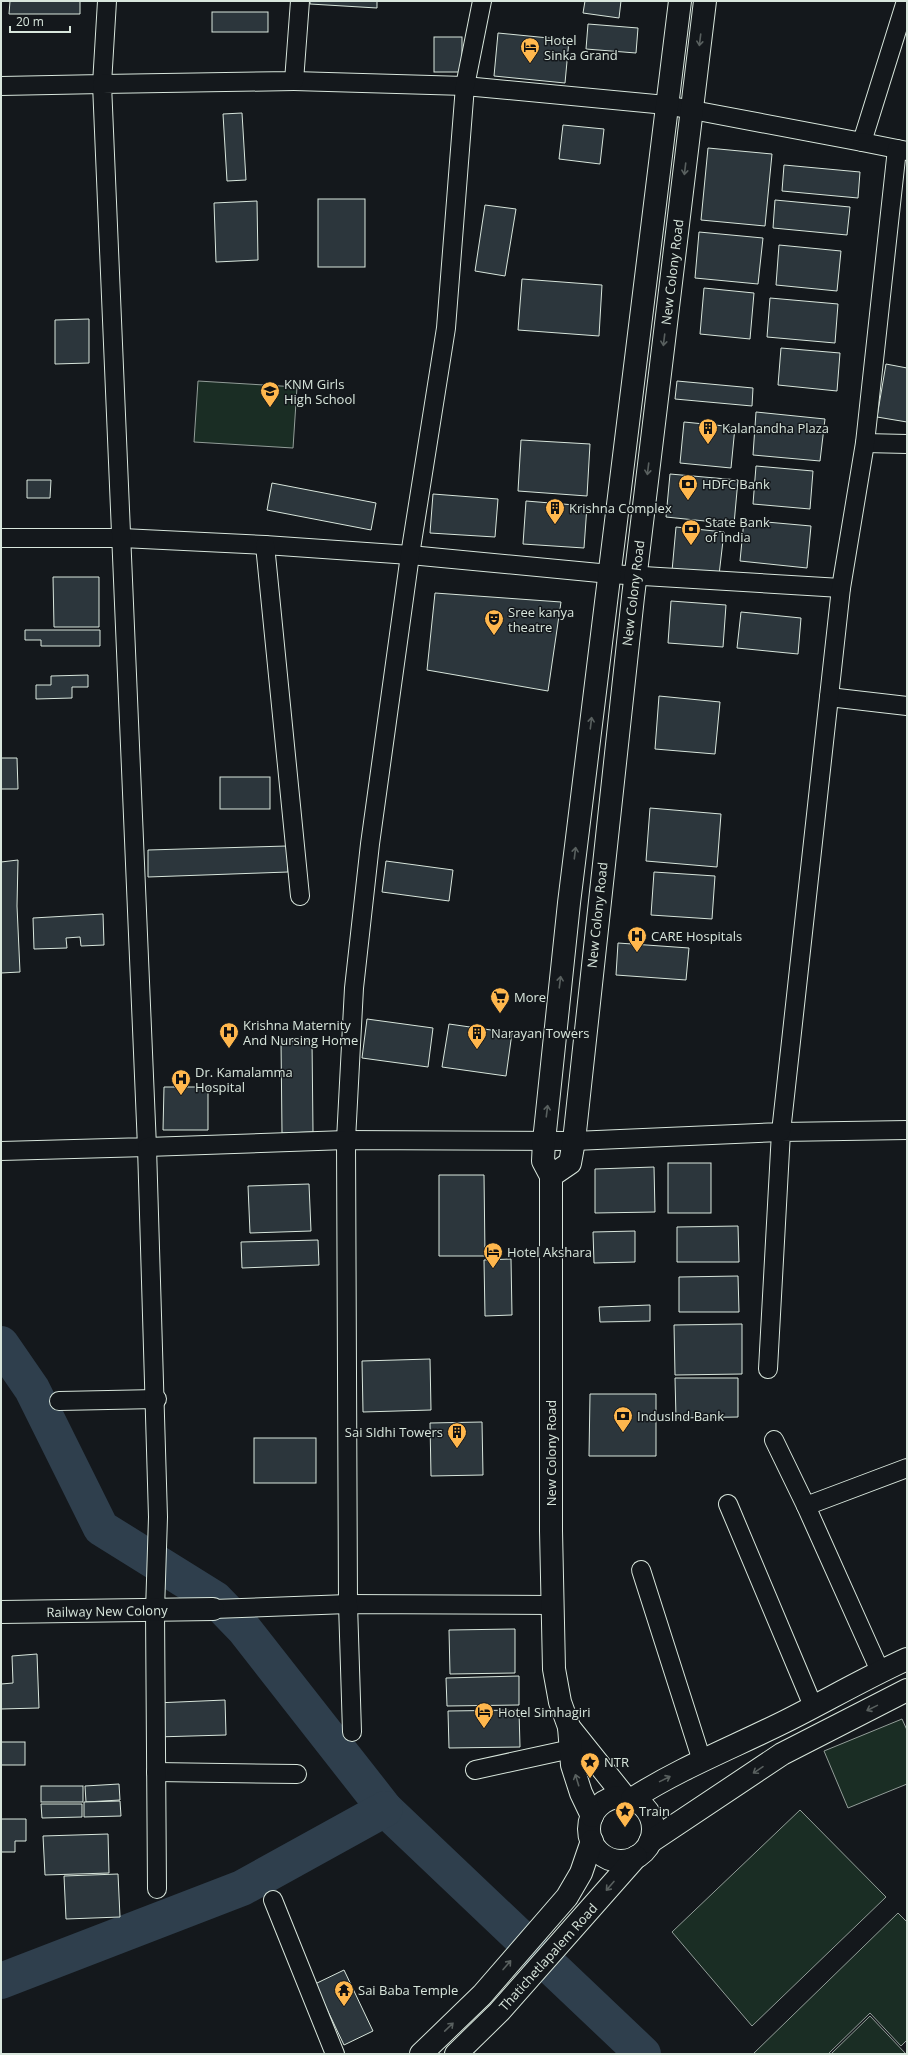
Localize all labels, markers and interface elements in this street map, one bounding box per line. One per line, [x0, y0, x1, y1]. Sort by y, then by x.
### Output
scale bar [10, 8, 70, 34]
text: 20 m [16, 13, 44, 30]
place label: Hotel Sinka Grand [544, 31, 618, 64]
one-way arrow [696, 33, 704, 46]
hotel icon: Hotel Sinka Grand [519, 36, 541, 64]
one-way arrow [681, 162, 689, 175]
street label: New Colony Road [657, 218, 687, 326]
one-way arrow [660, 333, 668, 346]
place label: KNM Girls High School [284, 375, 356, 408]
school or university icon: KNM Girls High School [259, 380, 281, 408]
building icon: Kalanandha Plaza [697, 417, 719, 445]
place label: Kalanandha Plaza [722, 419, 829, 437]
one-way arrow [645, 462, 652, 475]
bank icon: HDFC Bank [677, 473, 699, 501]
place label: HDFC Bank [702, 475, 770, 493]
building icon: Krishna Complex [544, 497, 566, 525]
place label: Krishna Complex [569, 499, 672, 517]
place label: State Bank of India [705, 513, 770, 546]
bank icon: State Bank of India [680, 518, 702, 546]
street label: New Colony Road [618, 539, 648, 647]
place label: Sree kanya theatre [508, 603, 574, 636]
theatre icon: Sree kanya theatre [483, 608, 505, 636]
one-way arrow [587, 717, 595, 730]
one-way arrow [572, 846, 579, 859]
street label: New Colony Road [582, 861, 612, 969]
hospital icon: CARE Hospitals [626, 925, 648, 953]
place label: CARE Hospitals [651, 927, 742, 945]
one-way arrow [556, 976, 564, 989]
supermarket icon: More [489, 986, 511, 1014]
place label: More [514, 988, 546, 1006]
place label: Krishna Maternity And Nursing Home [243, 1016, 358, 1049]
hospital icon: Krishna Maternity And Nursing Home [218, 1021, 240, 1049]
building icon: Narayan Towers [466, 1022, 488, 1050]
place label: Narayan Towers [491, 1024, 590, 1042]
place label: Dr. Kamalamma Hospital [195, 1063, 293, 1096]
hospital icon: Dr. Kamalamma Hospital [170, 1068, 192, 1096]
one-way arrow [543, 1105, 551, 1118]
hotel icon: Hotel Akshara [482, 1241, 504, 1269]
place label: Hotel Akshara [507, 1243, 592, 1261]
street label: New Colony Road [542, 1400, 560, 1506]
bank icon: IndusInd Bank [612, 1405, 634, 1433]
place label: IndusInd Bank [637, 1407, 724, 1425]
building icon: Sai SIdhi Towers [446, 1421, 468, 1449]
place label: Sai SIdhi Towers [345, 1423, 443, 1441]
street label: Railway New Colony [46, 1601, 168, 1621]
hotel icon: Hotel Simhagiri [473, 1701, 495, 1729]
place label: Hotel Simhagiri [498, 1703, 591, 1721]
one-way arrow [866, 1705, 878, 1712]
place icon: NTR [579, 1751, 601, 1779]
place label: NTR [604, 1753, 629, 1771]
one-way arrow [753, 1766, 764, 1774]
one-way arrow [573, 1774, 580, 1787]
one-way arrow [659, 1775, 671, 1782]
place icon: Train [614, 1800, 636, 1828]
place label: Train [639, 1802, 670, 1820]
one-way arrow [606, 1881, 615, 1892]
street label: Thatichetlapalem Road [495, 1899, 601, 2015]
one-way arrow [503, 1960, 512, 1971]
temple icon: Sai Baba Temple [333, 1979, 355, 2007]
place label: Sai Baba Temple [358, 1981, 458, 1999]
one-way arrow [444, 2022, 454, 2032]

